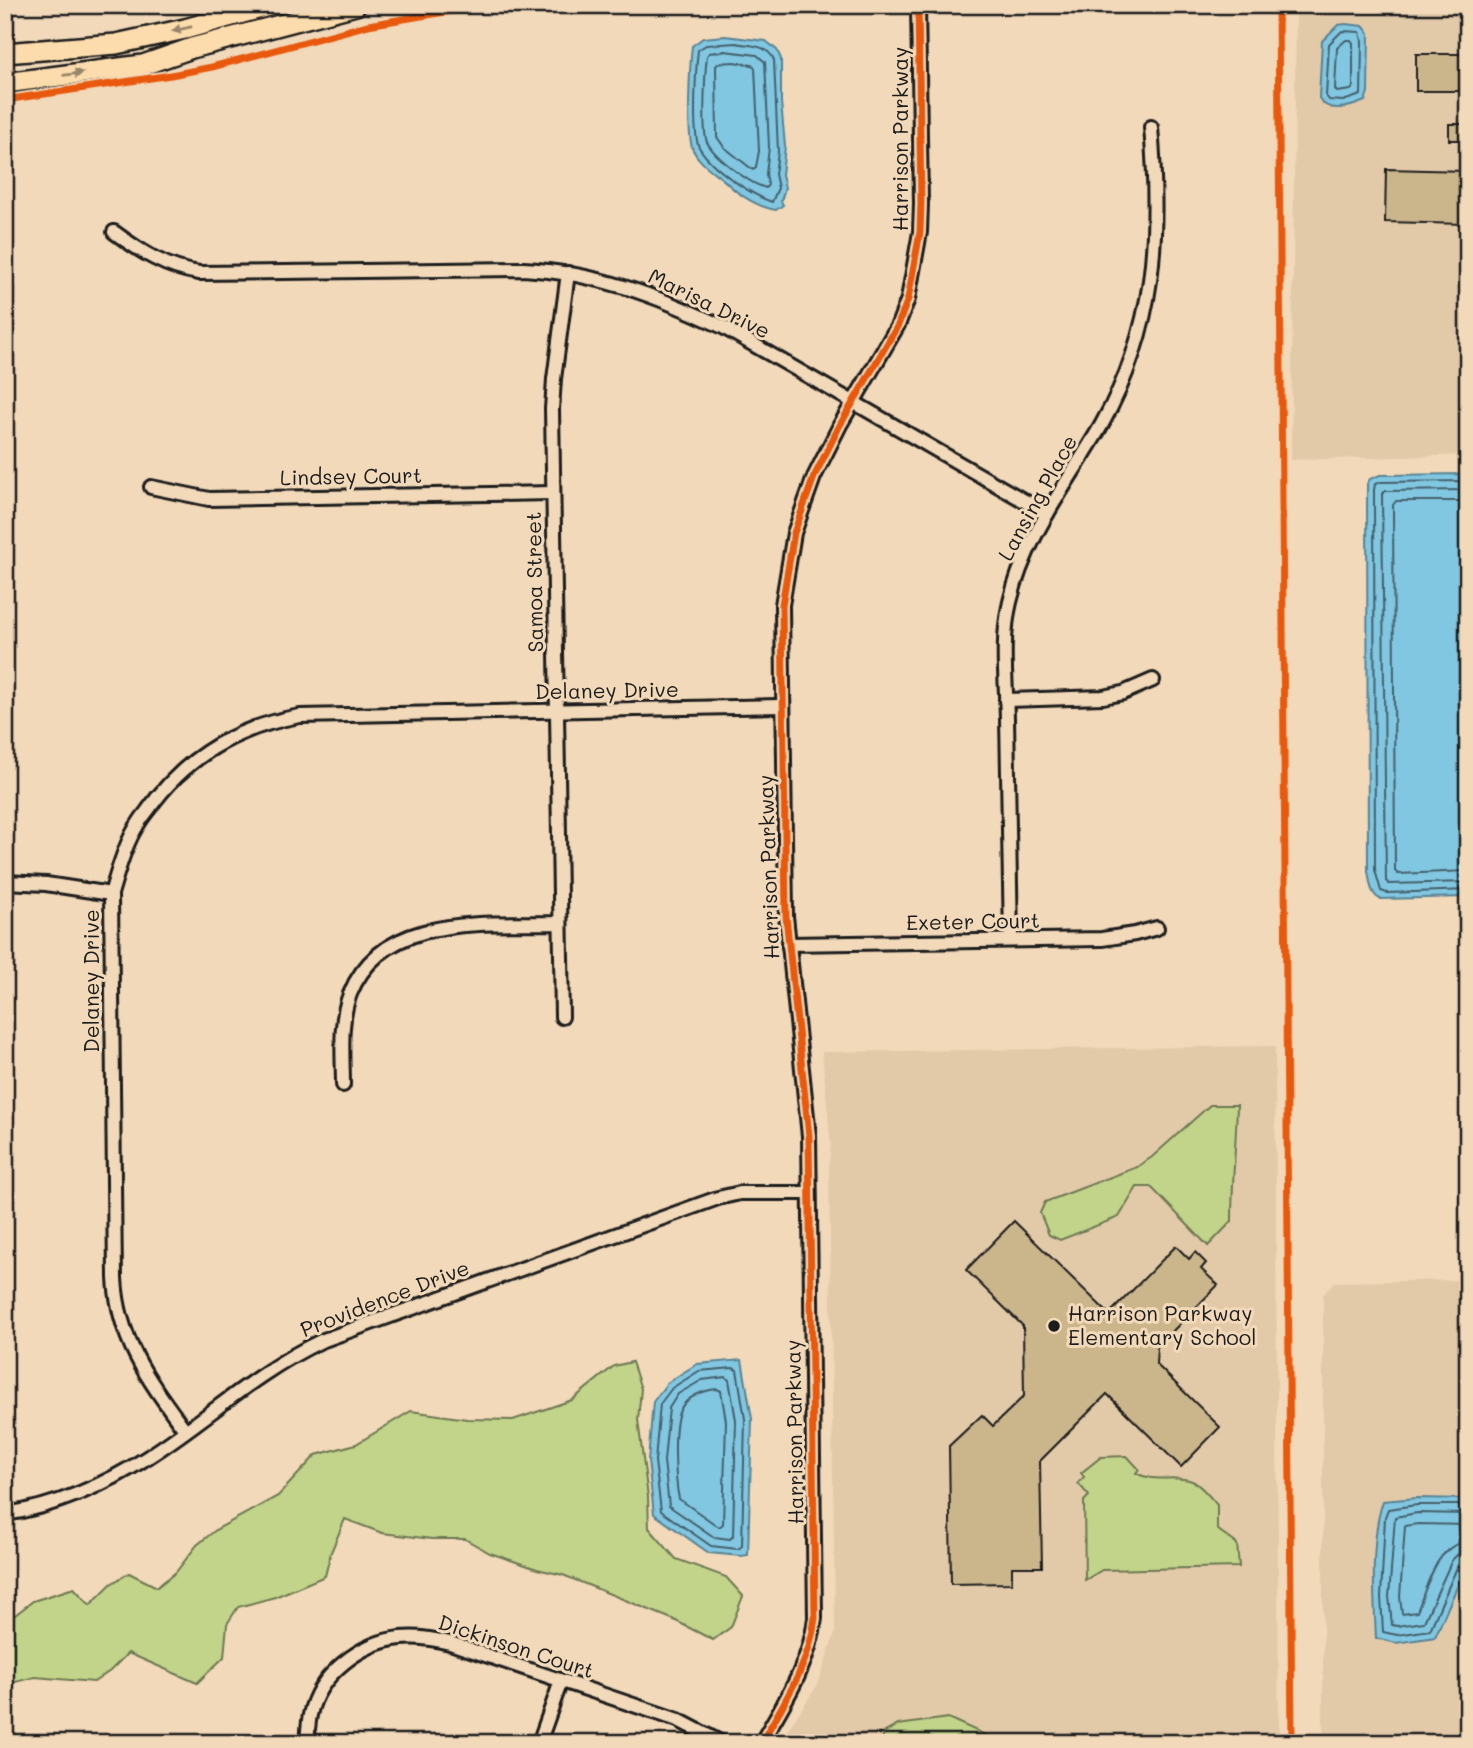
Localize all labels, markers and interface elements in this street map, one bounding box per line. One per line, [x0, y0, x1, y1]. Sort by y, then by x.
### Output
one-way arrow [171, 24, 193, 35]
street label: Harrison Parkway [886, 47, 913, 231]
one-way arrow [62, 68, 84, 79]
street label: Marisa Drive [644, 262, 775, 344]
street label: Lansing Place [991, 430, 1082, 565]
street label: Lindsey Court [280, 461, 422, 490]
street label: Samoa Street [519, 511, 548, 653]
street label: Delaney Drive [535, 675, 679, 704]
street label: Harrison Parkway [751, 774, 784, 960]
street label: Exeter Court [906, 906, 1040, 935]
street label: Delaney Drive [77, 909, 104, 1053]
street label: Providence Drive [296, 1253, 473, 1342]
place label: Harrison Parkway Elementary School [1068, 1299, 1256, 1350]
marker: Harrison Parkway Elementary School [1046, 1318, 1062, 1334]
street label: Harrison Parkway [778, 1340, 809, 1525]
street label: Dickinson Court [435, 1608, 598, 1683]

